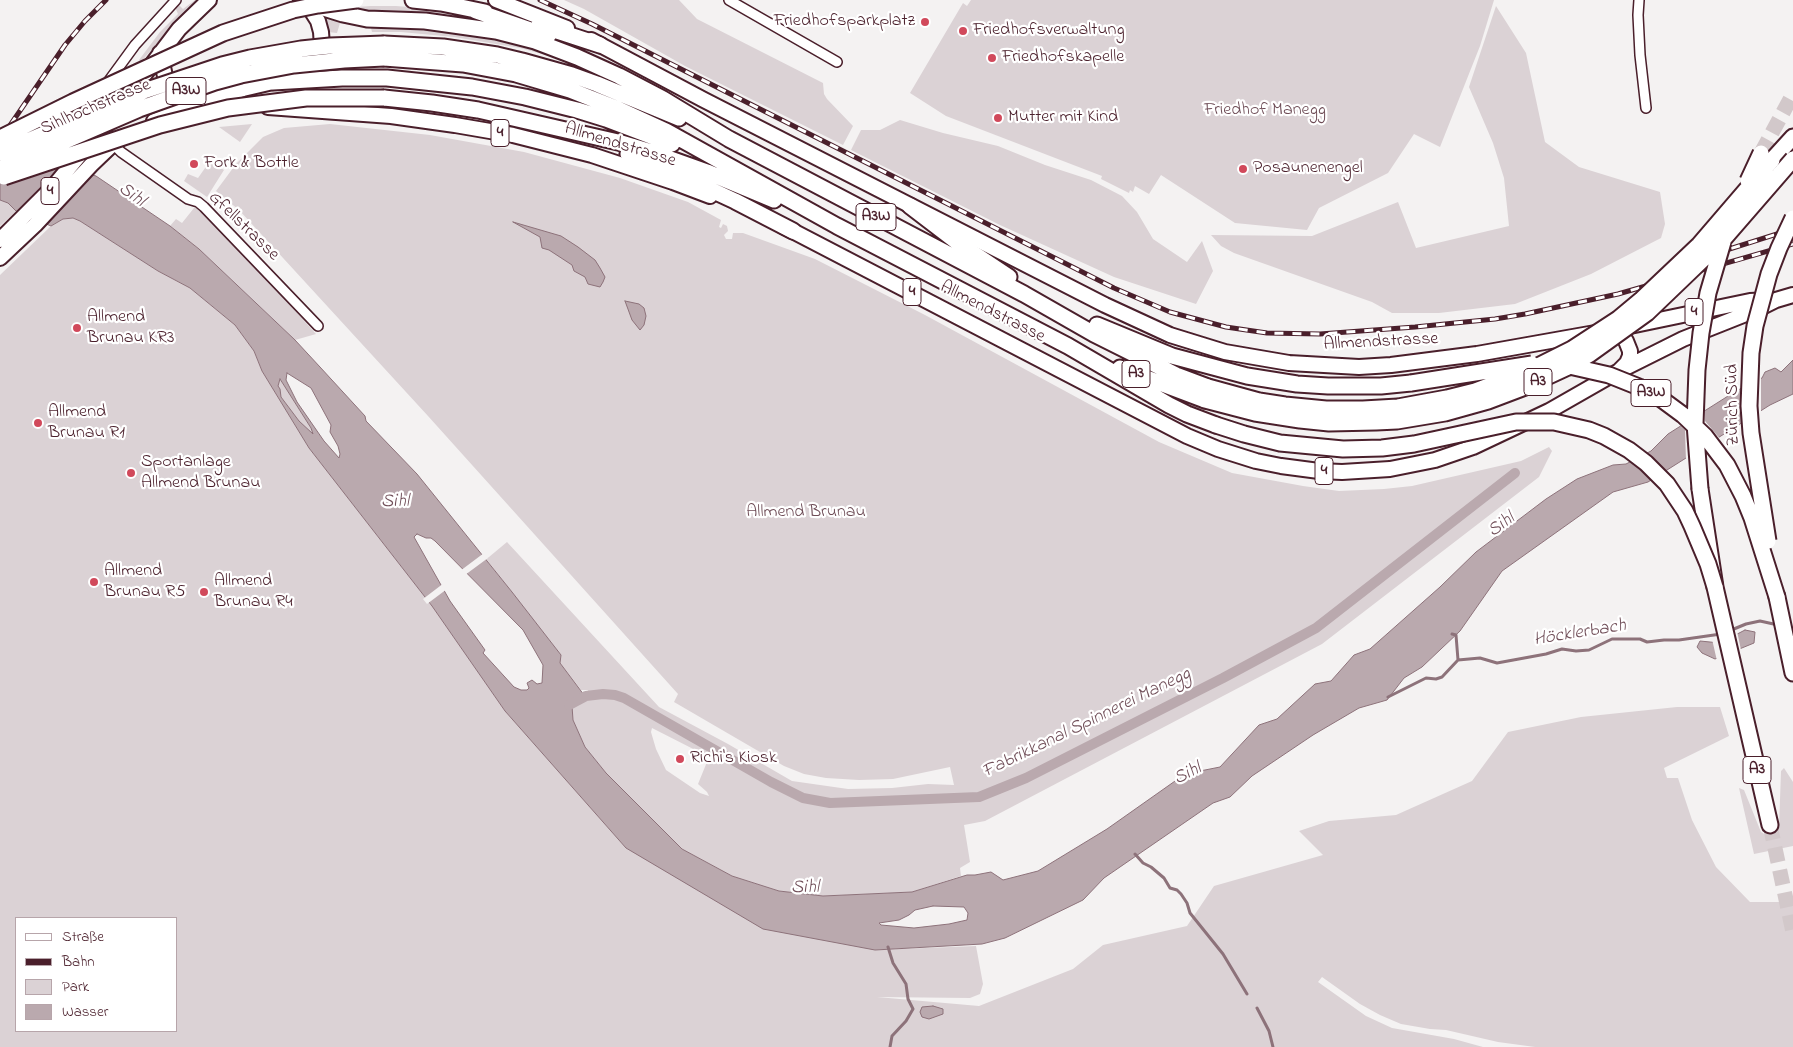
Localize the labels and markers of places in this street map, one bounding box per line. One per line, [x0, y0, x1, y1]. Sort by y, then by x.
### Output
place label: Friedhofsparkplatz [774, 11, 915, 33]
marker: Friedhofsparkplatz [919, 16, 931, 28]
place label: Friedhofsverwaltung [973, 20, 1125, 42]
marker: Friedhofsverwaltung [957, 25, 969, 37]
place label: Friedhofskapelle [1002, 47, 1124, 69]
marker: Friedhofskapelle [986, 52, 998, 64]
place label: Mutter mit Kind [1008, 107, 1118, 129]
marker: Mutter mit Kind [992, 112, 1004, 124]
place label: Fork & Bottle [204, 153, 299, 175]
marker: Fork & Bottle [188, 158, 200, 170]
place label: Posaunenengel [1253, 158, 1363, 180]
marker: Posaunenengel [1237, 163, 1249, 175]
place label: Allmend Brunau KR3 [87, 307, 174, 350]
marker: Allmend Brunau KR3 [71, 322, 83, 334]
place label: Allmend Brunau R1 [48, 402, 125, 444]
marker: Allmend Brunau R1 [32, 417, 44, 429]
place label: Sportanlage Allmend Brunau [141, 452, 260, 494]
marker: Sportanlage Allmend Brunau [125, 467, 137, 479]
place label: Allmend Brunau R5 [104, 561, 186, 604]
place label: Allmend Brunau R4 [214, 571, 293, 614]
marker: Allmend Brunau R5 [88, 576, 100, 588]
marker: Allmend Brunau R4 [198, 586, 210, 598]
place label: Richi's Kiosk [690, 748, 777, 770]
marker: Richi's Kiosk [674, 753, 686, 765]

